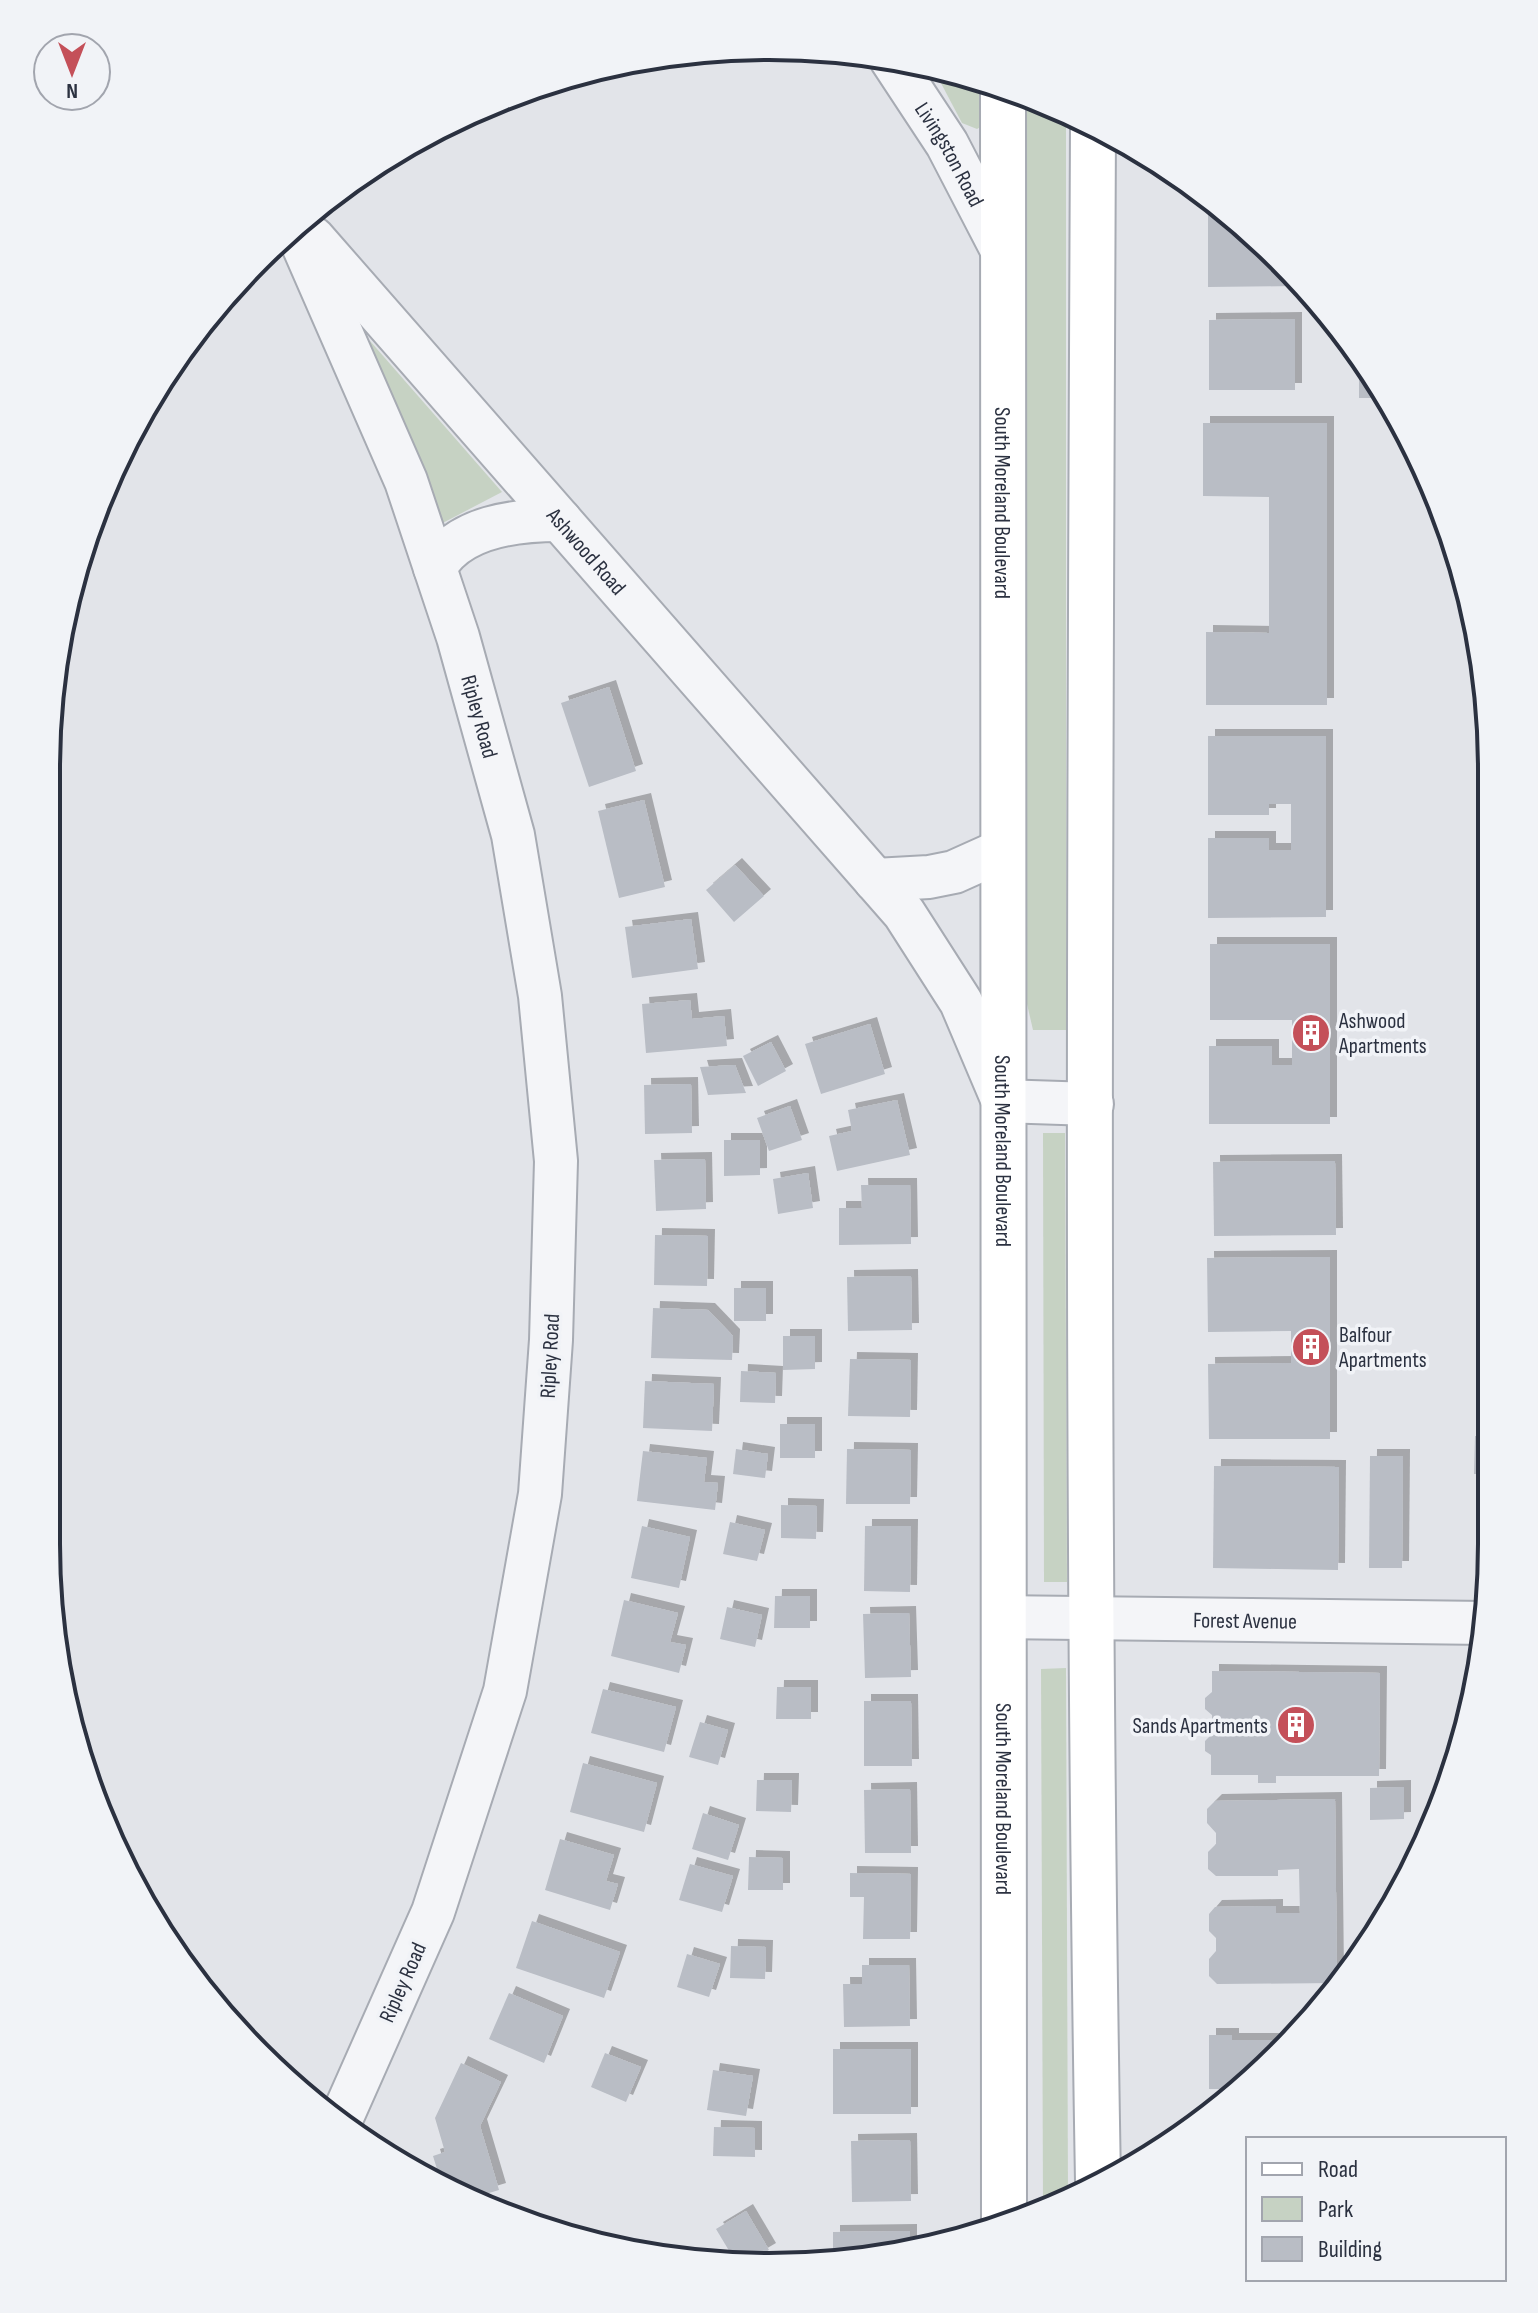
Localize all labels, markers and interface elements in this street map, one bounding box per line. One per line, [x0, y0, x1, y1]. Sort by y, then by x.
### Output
north arrow [32, 32, 112, 112]
text: N [66, 77, 78, 104]
street label: Livingston Road [908, 97, 989, 212]
street label: South Moreland Boulevard [988, 407, 1015, 599]
street label: Ashwood Road [540, 502, 631, 601]
street label: Ripley Road [454, 672, 503, 761]
place label: Ashwood Apartments [1338, 1008, 1427, 1060]
building icon: Ashwood Apartments [1290, 1012, 1332, 1054]
street label: South Moreland Boulevard [988, 1055, 1016, 1247]
street label: Ripley Road [535, 1313, 566, 1399]
place label: Balfour Apartments [1338, 1322, 1427, 1374]
building icon: Balfour Apartments [1290, 1326, 1332, 1368]
street label: Forest Avenue [1193, 1607, 1297, 1636]
street label: South Moreland Boulevard [989, 1703, 1016, 1895]
building icon: Sands Apartments [1275, 1704, 1317, 1746]
place label: Sands Apartments [1132, 1713, 1268, 1740]
street label: Ripley Road [374, 1938, 433, 2027]
legend [1246, 2137, 1506, 2281]
text: Road [1318, 2155, 1358, 2184]
text: Park [1318, 2195, 1353, 2224]
text: Building [1318, 2235, 1382, 2264]

